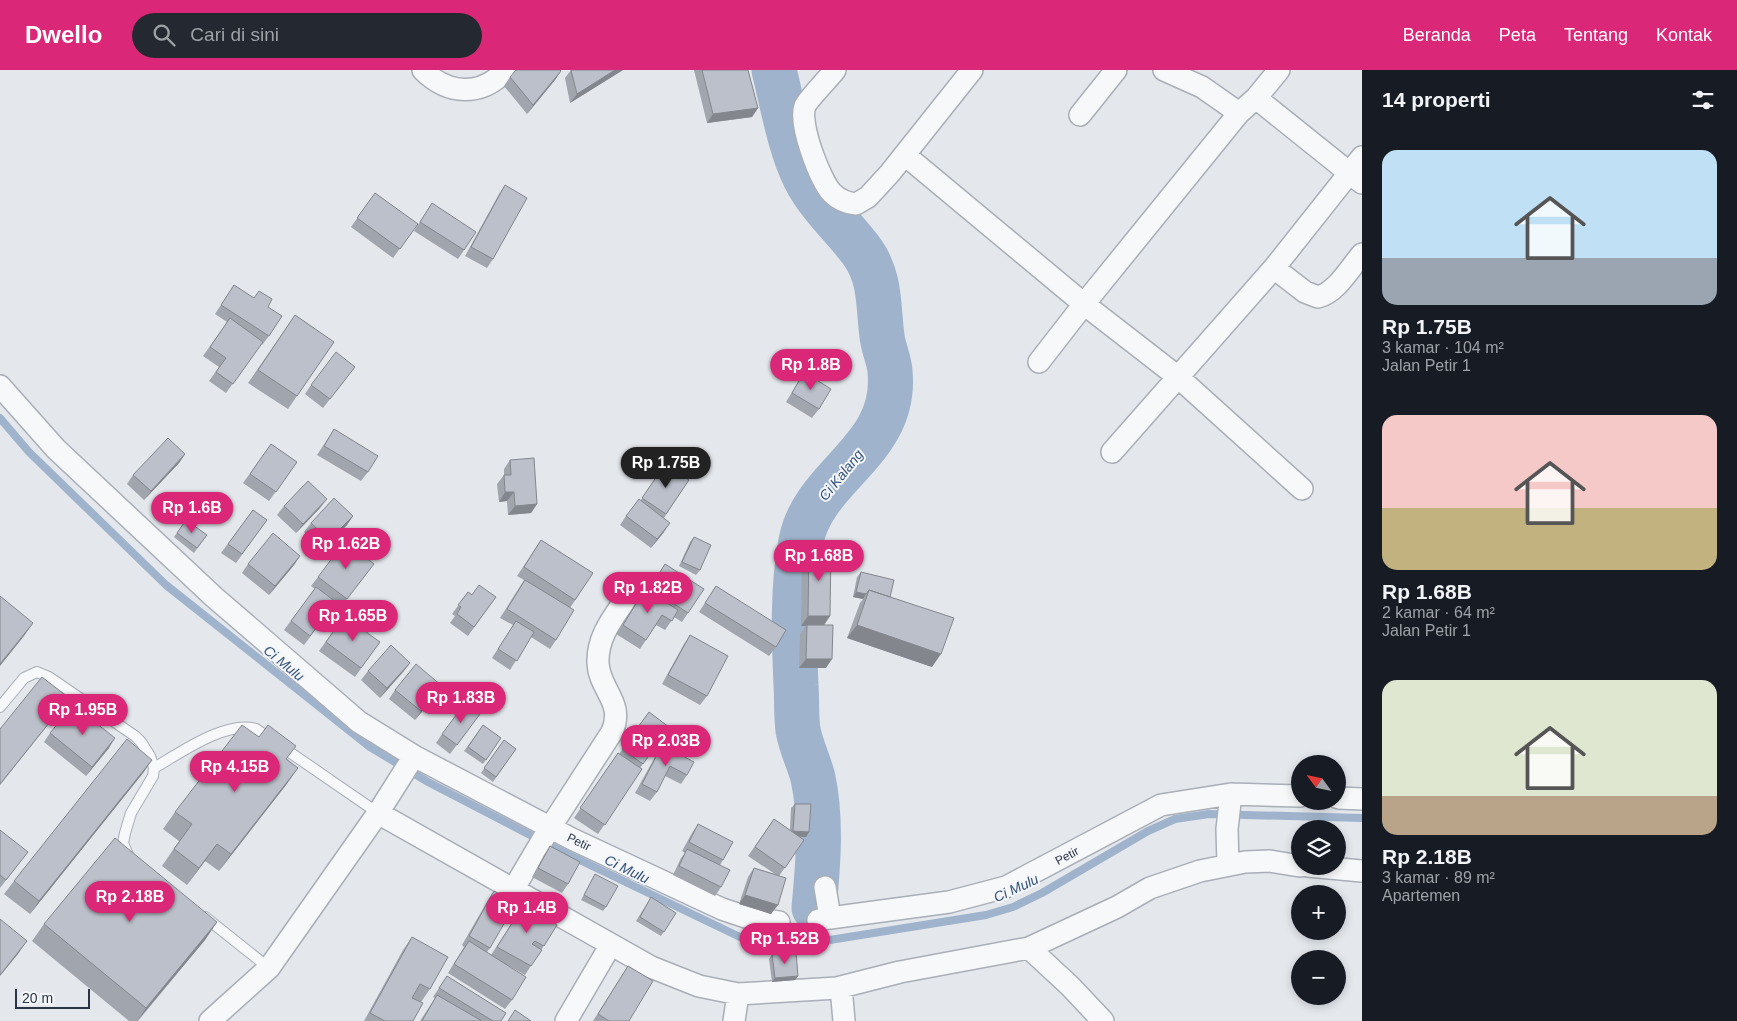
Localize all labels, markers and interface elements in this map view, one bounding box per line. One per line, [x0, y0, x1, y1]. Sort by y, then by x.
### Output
search box [132, 13, 482, 58]
text: Dwello [25, 21, 102, 48]
icon: search [150, 21, 178, 49]
text: Cari di sini [190, 24, 279, 45]
text: Beranda [1403, 25, 1471, 45]
text: Peta [1499, 25, 1536, 45]
text: Tentang [1564, 25, 1628, 45]
text: Kontak [1656, 25, 1712, 45]
icon: filters [1689, 86, 1717, 114]
text: 14 properti [1382, 88, 1491, 111]
icon: home [1505, 183, 1595, 273]
text: Rp 1.75B [1382, 315, 1472, 338]
text: 3 kamar · 104 m² [1382, 339, 1504, 356]
pin: Rp 1.8B [765, 348, 857, 391]
text: Rp 1.8B [781, 356, 841, 373]
text: Jalan Petir 1 [1382, 357, 1471, 374]
pin: Rp 1.75B [614, 446, 718, 489]
water label: Ci Kalang [816, 446, 866, 504]
icon: home [1505, 448, 1595, 538]
text: Rp 1.75B [632, 454, 700, 471]
pin: Rp 1.6B [146, 492, 238, 534]
text: Rp 1.6B [162, 499, 222, 516]
pin: Rp 1.62B [294, 528, 398, 570]
text: Rp 1.62B [312, 535, 380, 552]
pin: Rp 1.68B [767, 540, 871, 582]
text: Rp 1.68B [785, 547, 853, 564]
pin: Rp 1.82B [596, 572, 700, 614]
text: Rp 1.82B [614, 579, 682, 596]
text: Rp 1.68B [1382, 580, 1472, 603]
pin: Rp 1.65B [301, 600, 405, 642]
text: 2 kamar · 64 m² [1382, 604, 1495, 621]
text: Rp 1.65B [319, 607, 387, 624]
text: Jalan Petir 1 [1382, 622, 1471, 639]
water label: Ci Mulu [261, 642, 308, 684]
pin: Rp 1.83B [409, 682, 513, 724]
text: Rp 1.83B [427, 689, 495, 706]
pin: Rp 1.95B [31, 694, 135, 736]
text: Rp 1.95B [49, 701, 117, 718]
icon: home [1505, 713, 1595, 803]
pin: Rp 2.03B [614, 724, 718, 767]
text: Rp 2.03B [632, 732, 700, 749]
pin: Rp 4.15B [183, 750, 287, 793]
north arrow [1291, 755, 1346, 810]
map controls [1291, 755, 1346, 1005]
text: Rp 4.15B [201, 758, 269, 775]
button: layers [1291, 820, 1346, 875]
street label: Petir [565, 830, 593, 854]
street label: Petir [1053, 844, 1081, 868]
text: Rp 2.18B [1382, 845, 1472, 868]
water label: Ci Mulu [602, 851, 652, 887]
text: 3 kamar · 89 m² [1382, 869, 1495, 886]
water label: Ci Mulu [991, 871, 1041, 905]
pin: Rp 2.18B [78, 880, 182, 923]
button: + [1291, 885, 1346, 940]
text: Apartemen [1382, 887, 1460, 904]
text: Rp 2.18B [96, 888, 164, 905]
pin: Rp 1.4B [481, 892, 573, 934]
text: Rp 1.4B [497, 899, 557, 916]
pin: Rp 1.52B [733, 922, 837, 965]
text: Rp 1.52B [751, 930, 819, 947]
button: − [1291, 950, 1346, 1005]
scale bar [15, 986, 90, 1009]
text: 20 m [22, 990, 53, 1006]

